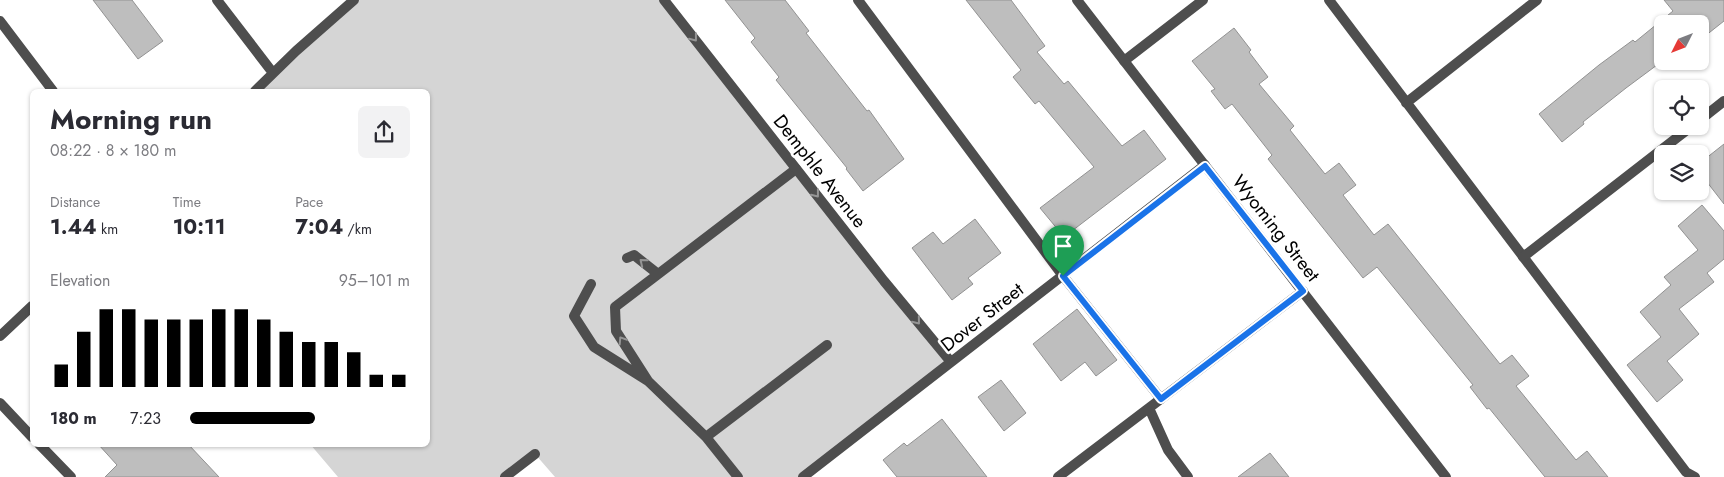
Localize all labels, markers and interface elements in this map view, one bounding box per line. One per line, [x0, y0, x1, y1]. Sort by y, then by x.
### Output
north arrow [1654, 15, 1709, 70]
map controls [1654, 15, 1709, 200]
one-way arrow [688, 32, 696, 41]
button: locate [1654, 80, 1709, 135]
text: Morning run [50, 99, 212, 140]
button: share [358, 106, 410, 158]
street label: Demphle Avenue [767, 109, 873, 234]
text: 08:22 · 8 × 180 m [50, 139, 176, 162]
button: layers [1654, 145, 1709, 200]
street label: Wyoming Street [1226, 169, 1327, 287]
one-way arrow [810, 188, 818, 197]
text: Distance [50, 192, 100, 212]
text: Time [173, 192, 201, 212]
text: Pace [295, 192, 323, 212]
text: 1.44 [50, 212, 97, 242]
text: 10:11 [173, 212, 225, 242]
text: 7:04 [295, 212, 343, 242]
text: km [97, 219, 118, 239]
text: /km [343, 219, 372, 239]
pin [1042, 225, 1084, 276]
icon: arrive [1049, 232, 1077, 260]
one-way arrow [640, 260, 649, 268]
text: Elevation [50, 269, 110, 292]
text: 95–101 m [339, 269, 410, 292]
street label: Dover Street [935, 276, 1029, 358]
one-way arrow [911, 315, 919, 324]
one-way arrow [618, 336, 628, 345]
text: 180 m [50, 407, 97, 430]
text: 7:23 [130, 407, 161, 430]

